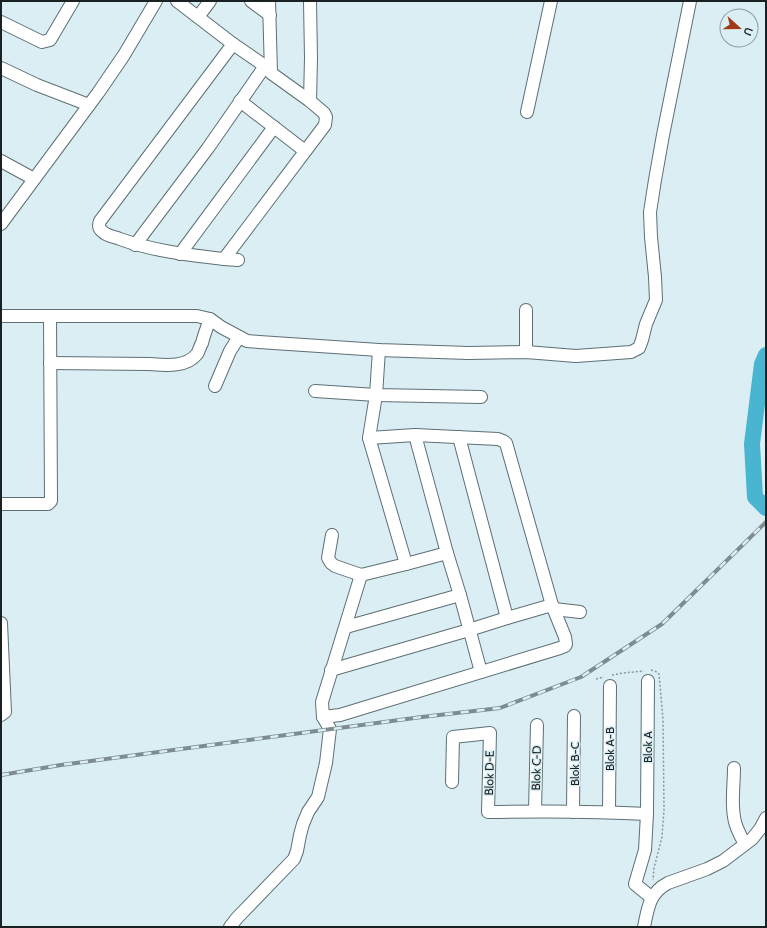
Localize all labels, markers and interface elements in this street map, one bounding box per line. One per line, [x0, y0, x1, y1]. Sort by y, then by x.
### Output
north arrow [719, 8, 759, 48]
text: U [740, 25, 756, 38]
street label: Blok A-B [602, 727, 617, 771]
street label: Blok A [640, 730, 655, 763]
street label: Blok B-C [567, 742, 582, 786]
street label: Blok C-D [528, 745, 544, 791]
street label: Blok D-E [481, 750, 497, 796]

